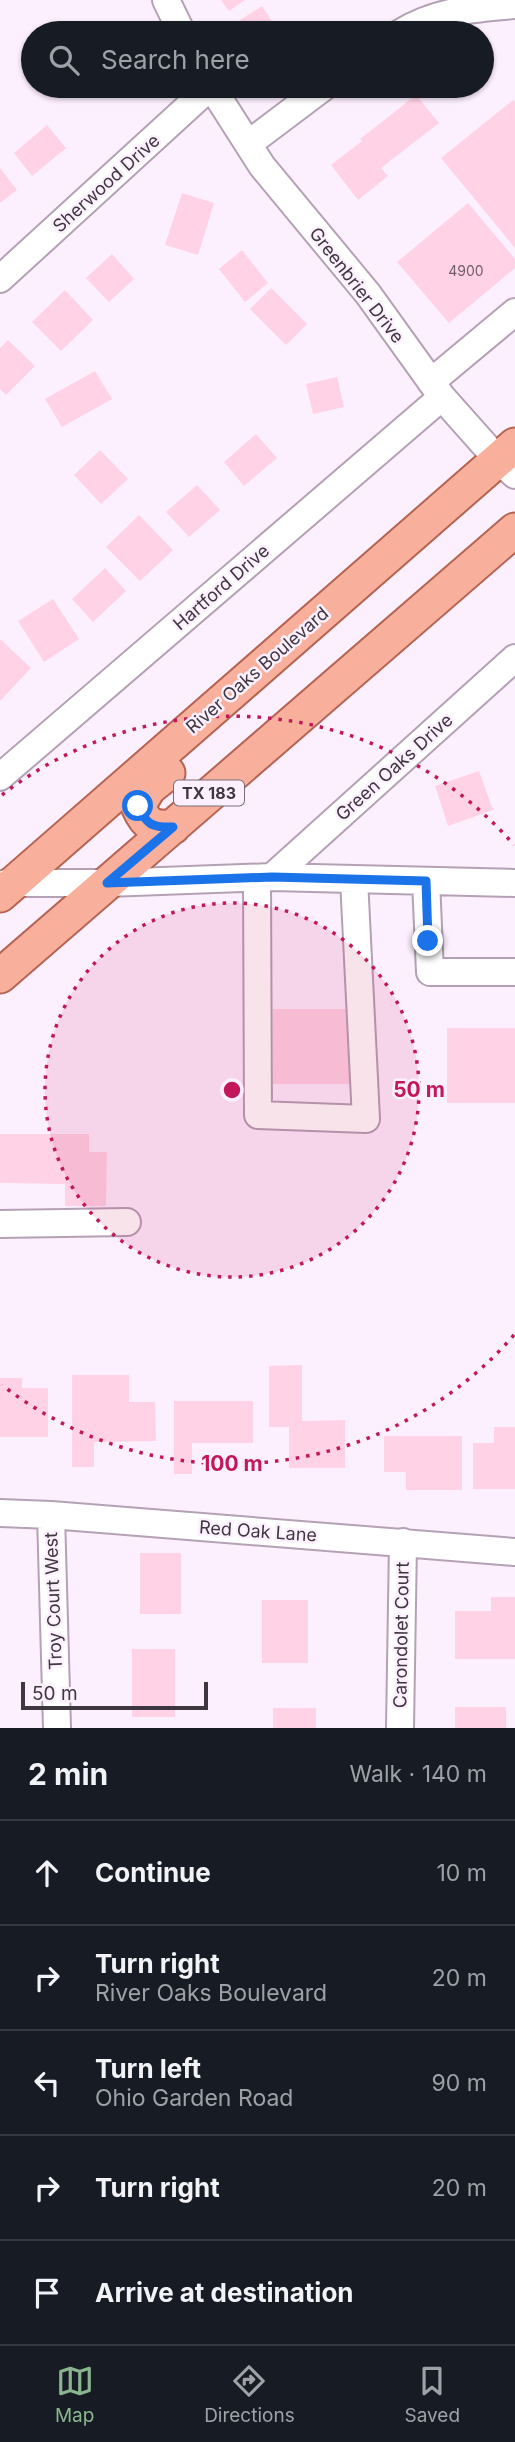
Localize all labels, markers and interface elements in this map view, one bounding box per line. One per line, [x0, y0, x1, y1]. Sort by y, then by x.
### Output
search box [21, 21, 494, 98]
icon: search [45, 41, 83, 79]
text: Search here [101, 44, 250, 75]
street label: Sherwood Drive [48, 130, 164, 236]
street label: Greenbrier Drive [305, 223, 409, 347]
house number: 4900 [448, 262, 484, 279]
street label: Hartford Drive [169, 540, 273, 634]
street label: River Oaks Boulevard [182, 602, 332, 738]
street label: Green Oaks Drive [331, 709, 457, 825]
road number: TX 183 [174, 780, 244, 806]
route start [122, 790, 153, 821]
route end [412, 925, 443, 956]
text: 50 m [393, 1077, 445, 1102]
centre of rings [220, 1078, 244, 1102]
text: 100 m [201, 1451, 263, 1476]
street label: Red Oak Lane [198, 1516, 318, 1546]
street label: Troy Court West [40, 1532, 66, 1670]
street label: Carondolet Court [389, 1562, 413, 1708]
scale bar [21, 1679, 208, 1711]
text: 50 m [32, 1682, 78, 1705]
text: 2 min [28, 1756, 108, 1792]
text: Walk · 140 m [349, 1760, 487, 1788]
icon: ahead [28, 1854, 66, 1892]
text: Continue [95, 1857, 211, 1888]
text: 10 m [437, 1859, 487, 1887]
text: Turn right [95, 1948, 220, 1979]
icon: right [28, 1959, 66, 1997]
text: 20 m [432, 1964, 487, 1992]
text: River Oaks Boulevard [95, 1979, 327, 2007]
text: Turn left [95, 2053, 201, 2084]
icon: left [28, 2064, 66, 2102]
text: 90 m [432, 2069, 487, 2097]
text: Ohio Garden Road [95, 2084, 293, 2112]
icon: right [28, 2169, 66, 2207]
text: Turn right [95, 2172, 220, 2203]
text: 20 m [432, 2174, 487, 2202]
icon: arrive [28, 2274, 66, 2312]
text: Arrive at destination [95, 2277, 354, 2308]
tab: Map [55, 2362, 94, 2427]
tab: Directions [204, 2362, 295, 2427]
tab: Saved [404, 2362, 460, 2427]

